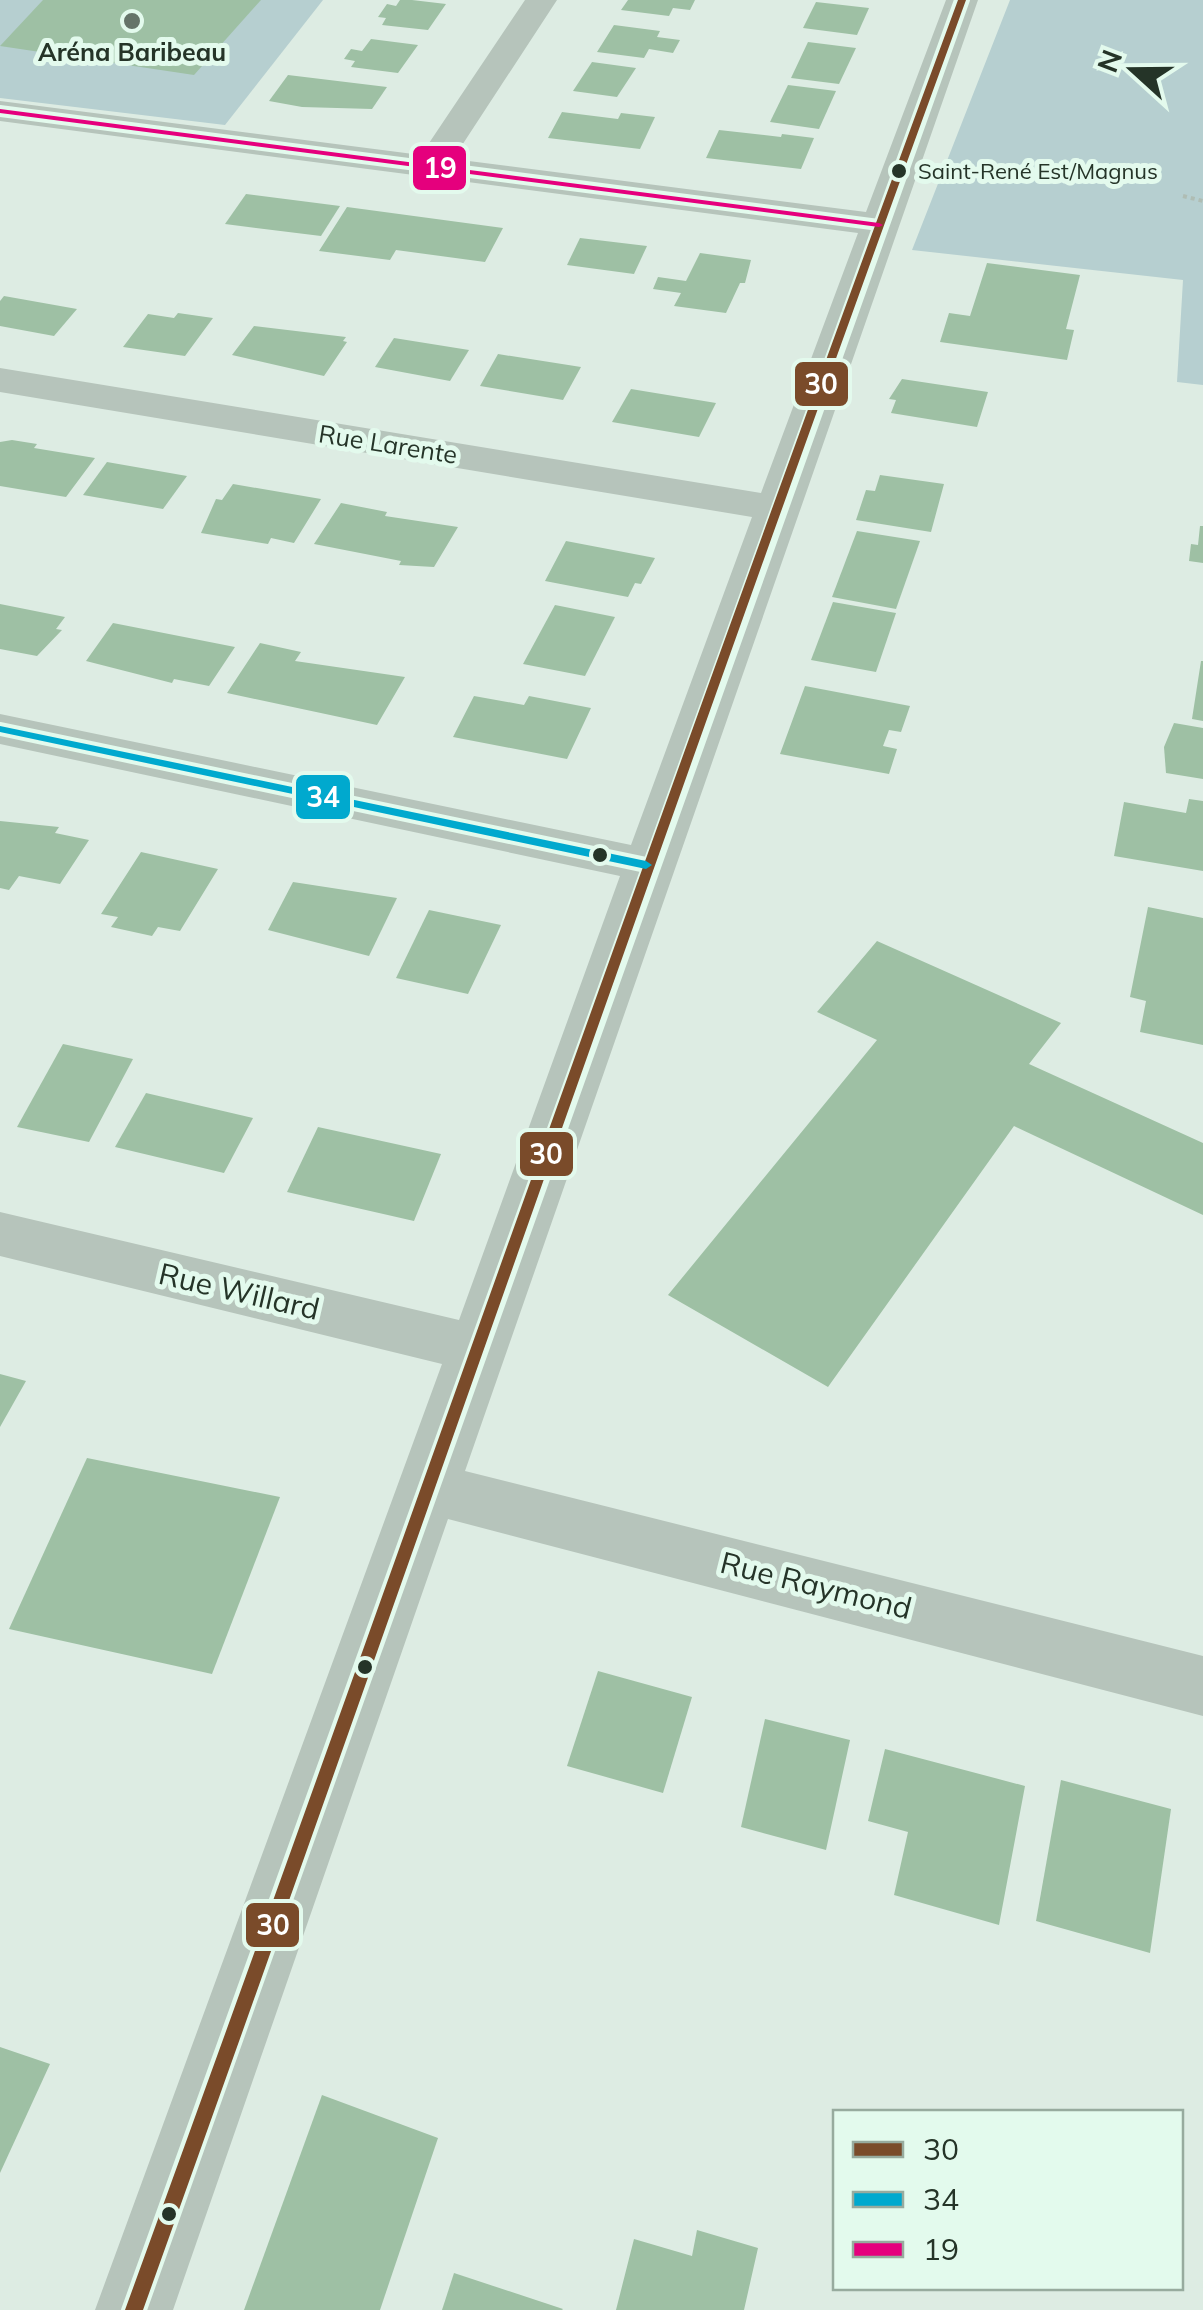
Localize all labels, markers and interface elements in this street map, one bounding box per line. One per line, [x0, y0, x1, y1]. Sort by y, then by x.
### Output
marker: Aréna Baribeau [121, 10, 143, 32]
north arrow [1083, 20, 1183, 120]
place label: Aréna Baribeau [38, 36, 226, 67]
text: N [1089, 45, 1129, 77]
line badge: 19 [411, 144, 468, 192]
text: 19 [423, 150, 457, 185]
place label: Saint-René Est/Magnus [918, 157, 1158, 185]
marker: Saint-René Est/Magnus [889, 161, 909, 181]
line badge: 30 [793, 360, 850, 408]
text: 30 [804, 366, 838, 401]
street label: Rue Larente [317, 417, 460, 470]
line badge: 34 [294, 773, 352, 821]
text: 34 [306, 779, 340, 814]
unlabelled marker [590, 845, 610, 865]
line badge: 30 [518, 1130, 575, 1178]
text: 30 [529, 1136, 563, 1171]
street label: Rue Willard [155, 1254, 323, 1328]
street label: Rue Raymond [717, 1543, 916, 1627]
unlabelled marker [355, 1657, 375, 1677]
line badge: 30 [244, 1901, 301, 1949]
text: 30 [256, 1907, 290, 1942]
legend [833, 2110, 1183, 2290]
text: 30 [923, 2130, 959, 2168]
text: 34 [923, 2180, 959, 2218]
unlabelled marker [159, 2204, 179, 2224]
text: 19 [923, 2230, 959, 2268]

